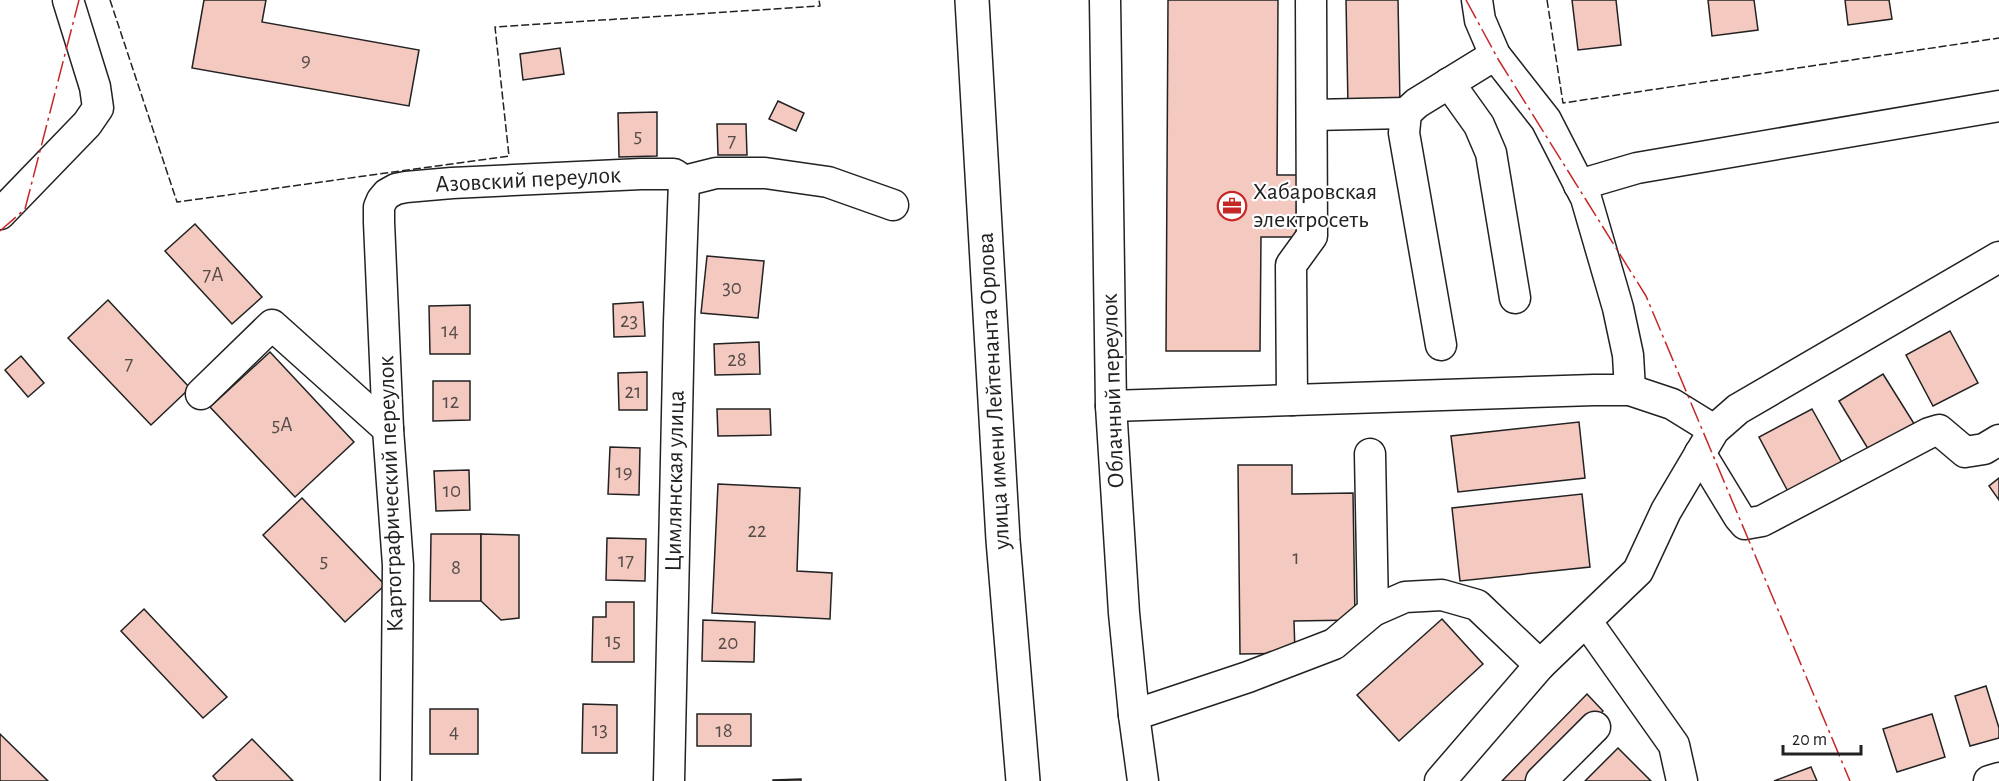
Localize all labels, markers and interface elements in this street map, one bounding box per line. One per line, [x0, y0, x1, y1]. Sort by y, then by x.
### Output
house number: 9 [301, 49, 311, 70]
house number: 5 [634, 125, 642, 146]
house number: 7 [728, 130, 737, 151]
street label: Азовский переулок [435, 163, 621, 197]
place label: Хабаровская электросеть [1253, 180, 1377, 232]
office icon: Хабаровская электросеть [1216, 190, 1248, 222]
street label: улица имени Лейтенанта Орлова [974, 232, 1014, 551]
house number: 7А [202, 264, 224, 285]
house number: 30 [722, 277, 742, 298]
street label: Облачный переулок [1098, 293, 1128, 489]
house number: 23 [620, 310, 638, 331]
house number: 14 [441, 320, 459, 341]
house number: 28 [727, 349, 747, 370]
house number: 7 [125, 353, 134, 374]
street label: Картографический переулок [374, 355, 408, 633]
house number: 21 [625, 381, 641, 402]
street label: Цимлянская улица [661, 390, 689, 572]
house number: 12 [443, 391, 459, 412]
house number: 5А [271, 414, 293, 435]
house number: 19 [615, 461, 633, 482]
house number: 10 [443, 480, 461, 501]
house number: 22 [747, 520, 767, 541]
house number: 1 [1292, 547, 1300, 568]
house number: 5 [320, 550, 328, 571]
house number: 17 [618, 550, 634, 571]
house number: 8 [451, 557, 461, 578]
house number: 15 [605, 630, 621, 651]
house number: 20 [718, 632, 738, 653]
scale bar [1783, 718, 1861, 756]
house number: 13 [592, 719, 608, 740]
house number: 18 [715, 720, 733, 741]
house number: 4 [449, 721, 459, 742]
text: 20 m [1792, 731, 1827, 749]

